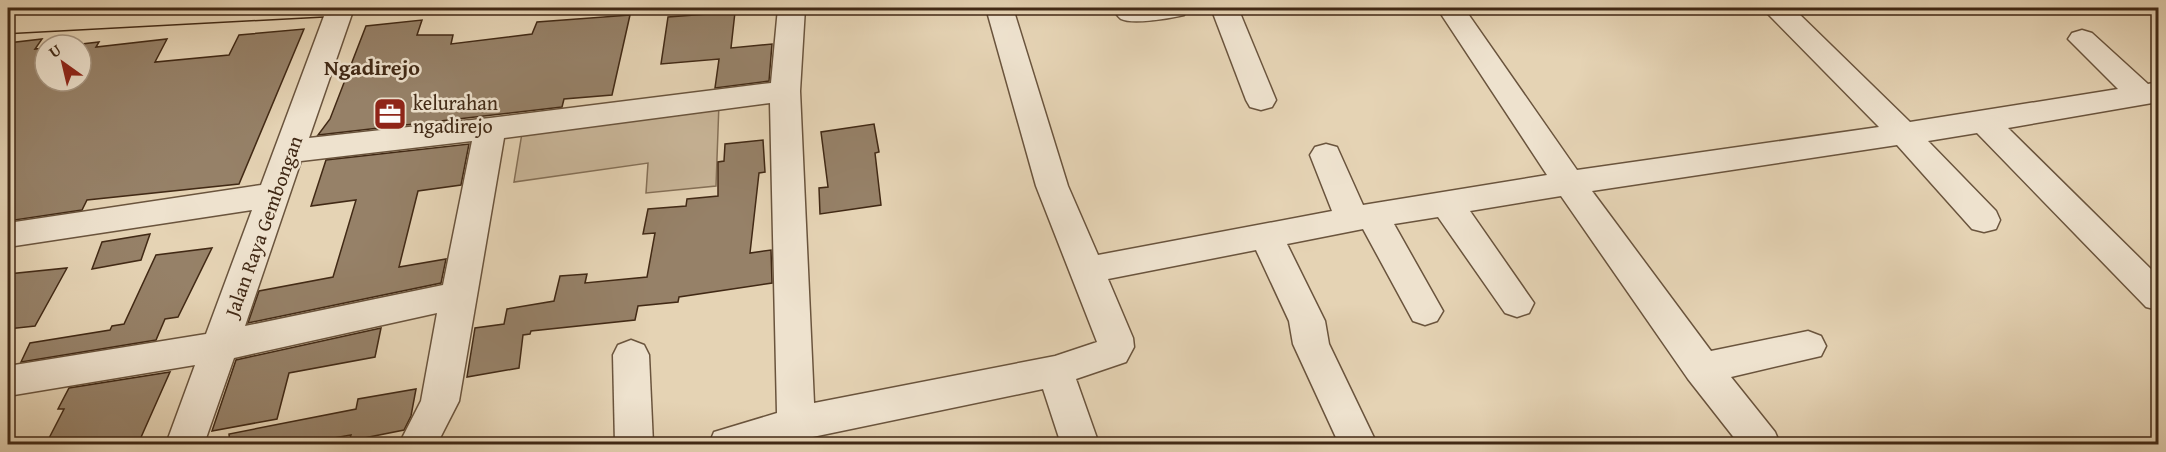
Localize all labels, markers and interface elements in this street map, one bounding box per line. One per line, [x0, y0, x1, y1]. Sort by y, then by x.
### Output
north arrow [33, 33, 93, 93]
text: U [43, 37, 66, 64]
district label: Ngadirejo [324, 51, 420, 83]
place label: kelurahan ngadirejo [413, 88, 498, 140]
office icon: kelurahan ngadirejo [372, 96, 408, 132]
street label: Jalan Raya Gembongan [216, 131, 309, 323]

